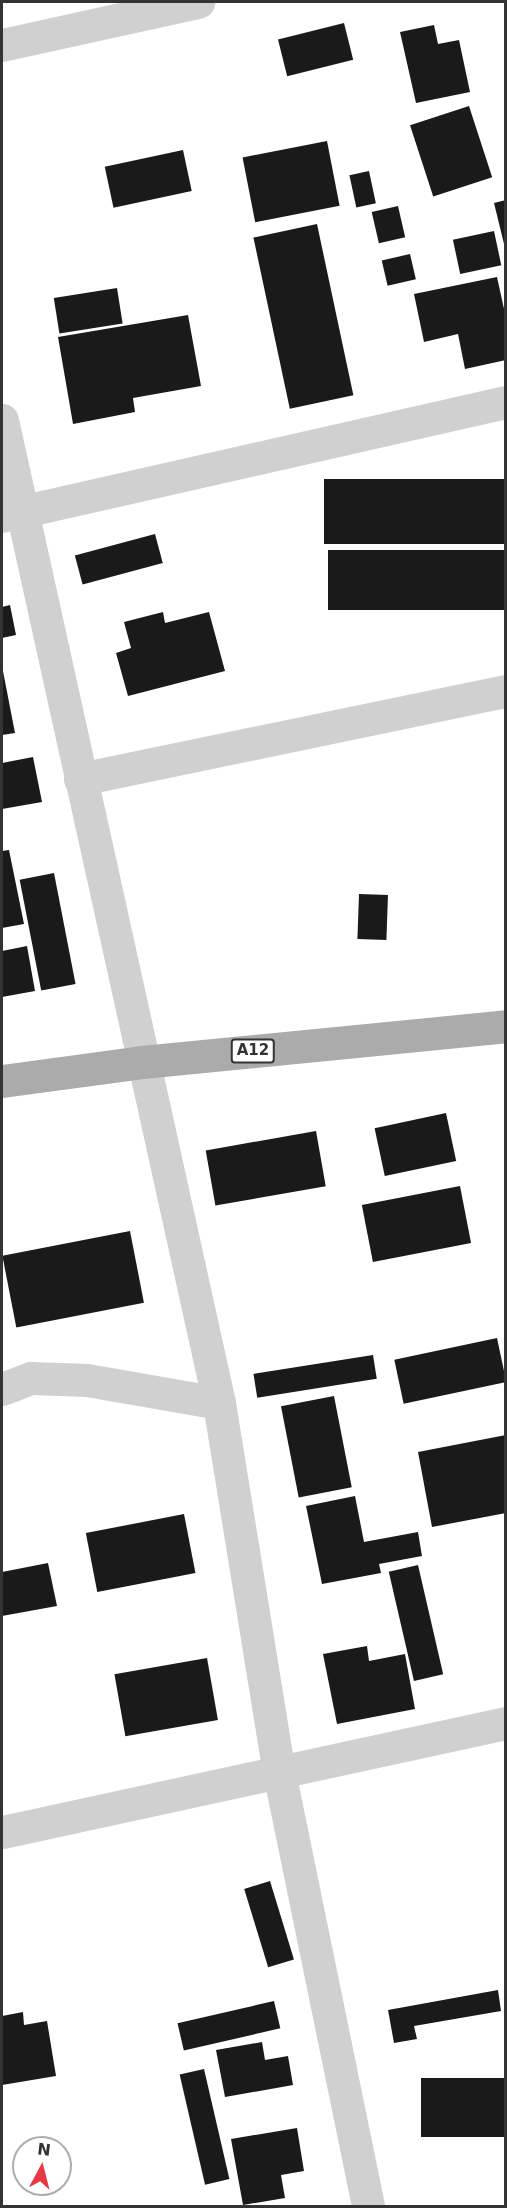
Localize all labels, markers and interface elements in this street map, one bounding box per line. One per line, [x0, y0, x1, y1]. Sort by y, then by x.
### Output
road number: A12 [230, 1039, 276, 1063]
north arrow [12, 2136, 72, 2196]
text: N [36, 2139, 52, 2160]

